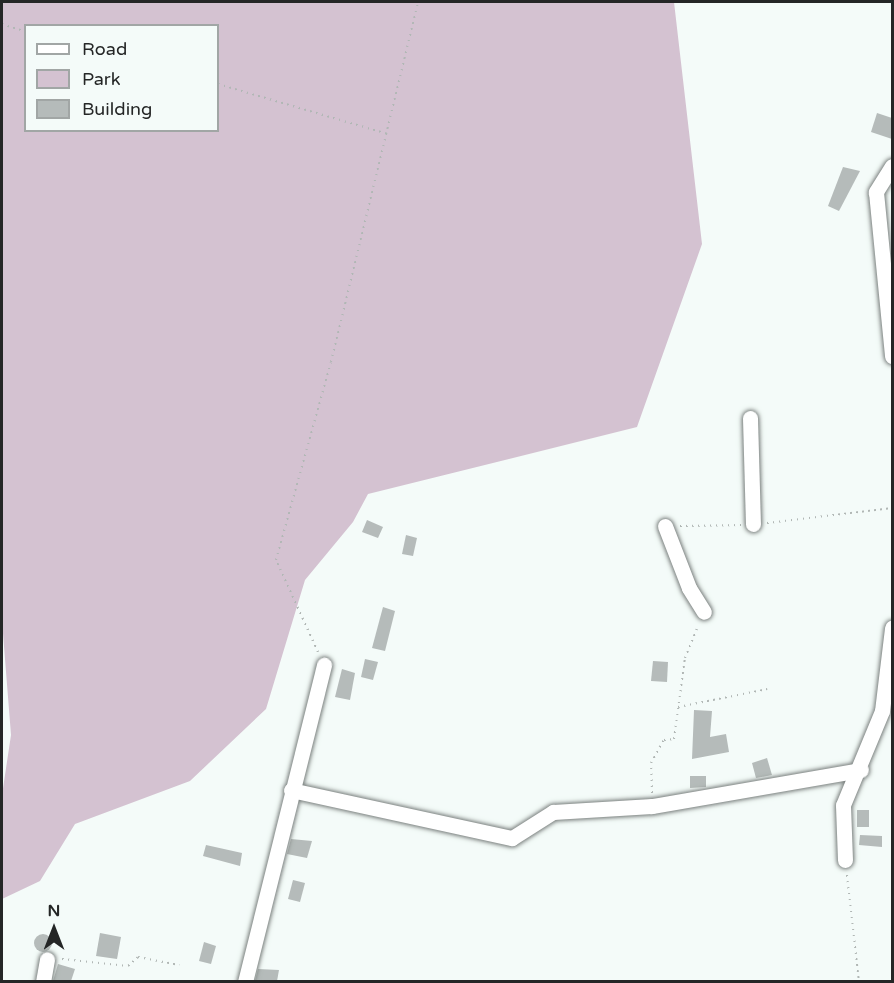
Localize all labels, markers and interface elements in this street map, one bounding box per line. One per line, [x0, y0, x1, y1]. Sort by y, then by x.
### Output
legend [24, 24, 219, 132]
text: Road [82, 38, 127, 60]
text: Park [82, 68, 120, 90]
text: Building [82, 98, 152, 120]
north arrow [24, 899, 84, 959]
text: N [48, 901, 60, 921]

